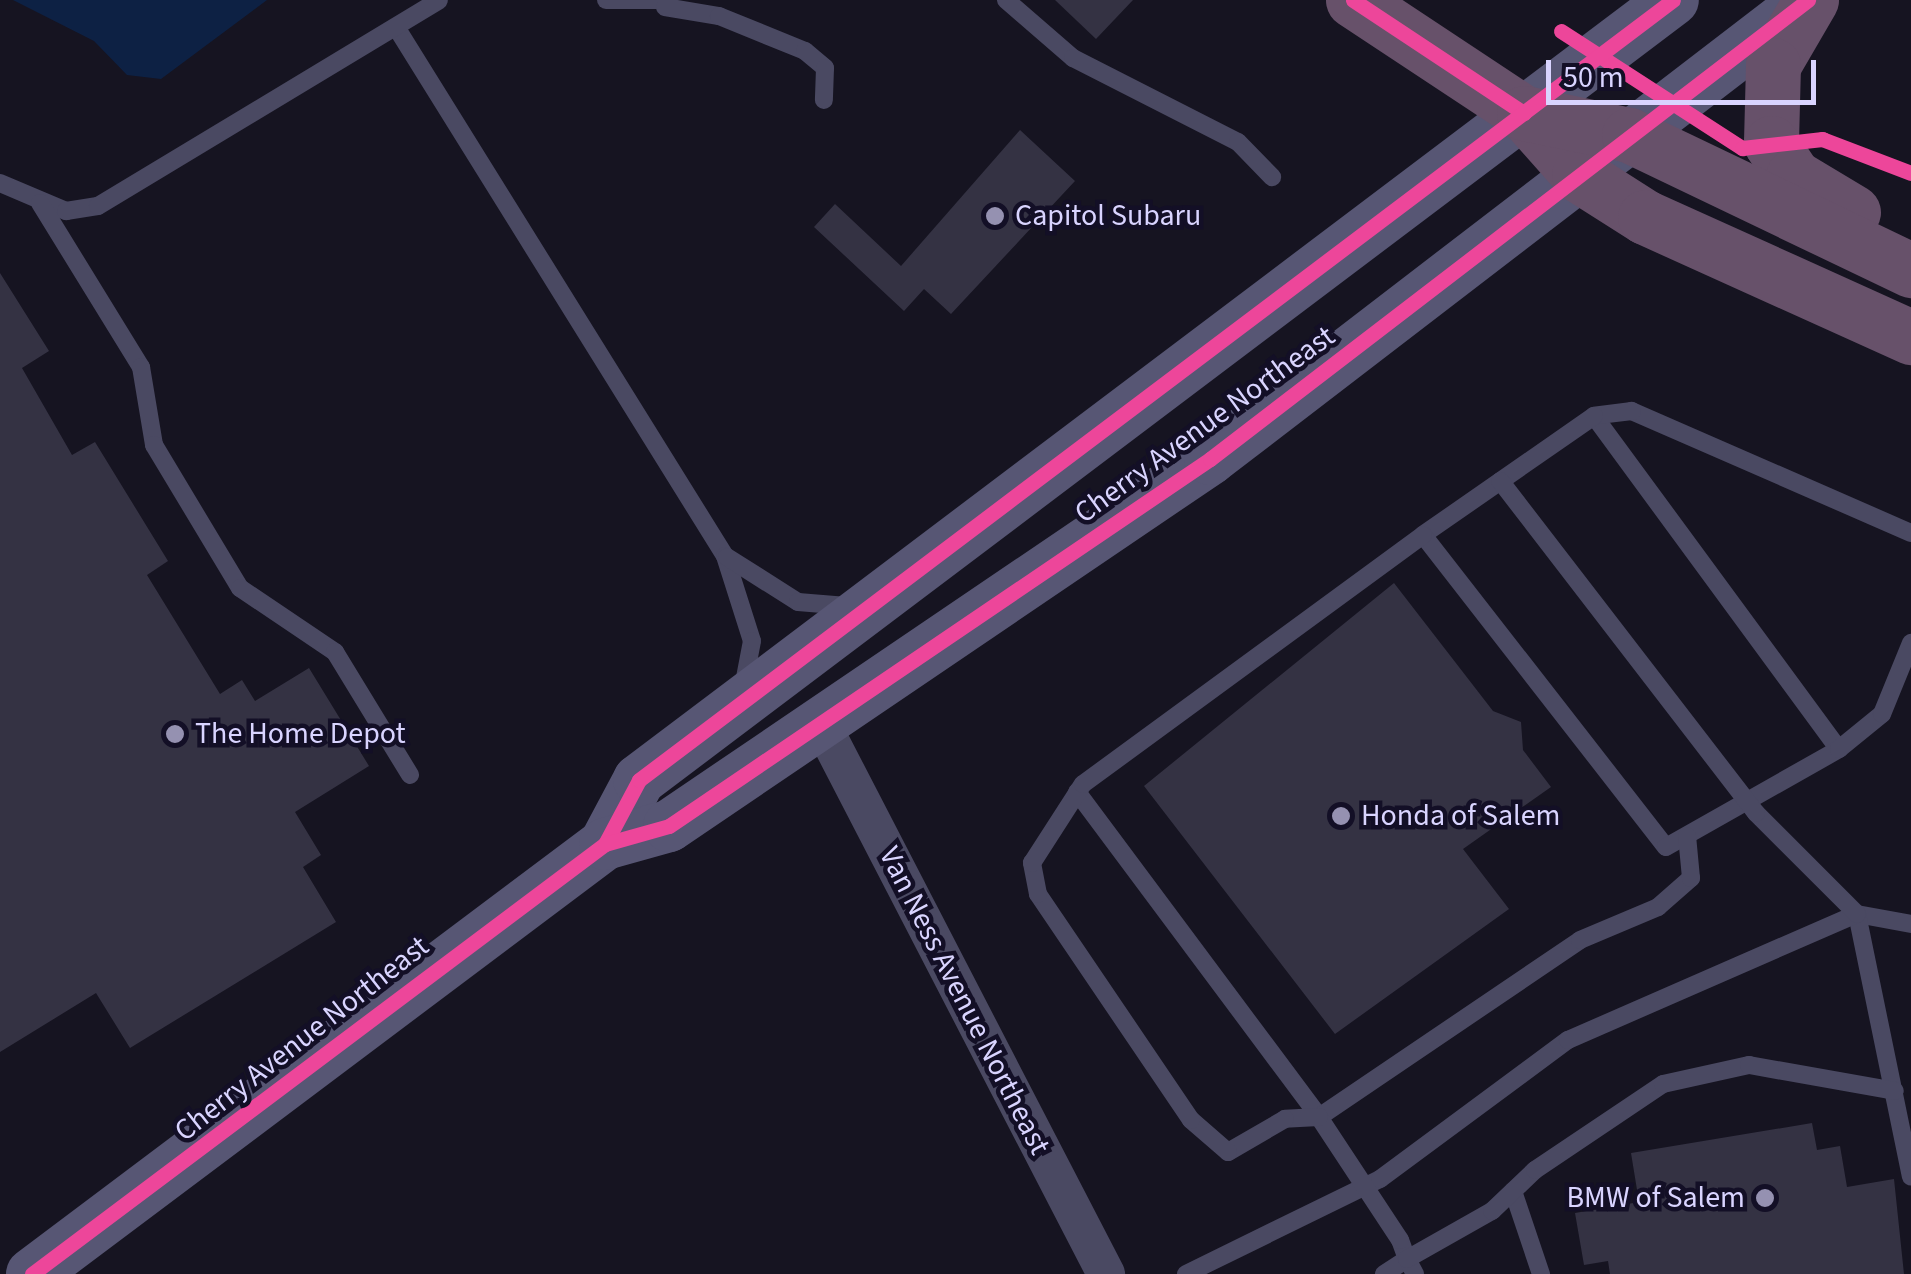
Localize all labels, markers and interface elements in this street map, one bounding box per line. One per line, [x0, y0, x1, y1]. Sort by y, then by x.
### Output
scale bar [1551, 40, 1821, 102]
text: 50 m [1563, 56, 1624, 99]
place label: Capitol Subaru [1015, 198, 1201, 234]
marker: Capitol Subaru [984, 205, 1006, 227]
street label: Cherry Avenue Northeast [1068, 319, 1342, 531]
place label: The Home Depot [195, 716, 406, 752]
marker: The Home Depot [164, 723, 186, 745]
place label: Honda of Salem [1361, 798, 1560, 834]
marker: Honda of Salem [1330, 805, 1352, 827]
street label: Van Ness Avenue Northeast [871, 841, 1057, 1161]
street label: Cherry Avenue Northeast [168, 929, 436, 1149]
place label: BMW of Salem [1566, 1180, 1745, 1216]
marker: BMW of Salem [1754, 1187, 1776, 1209]

